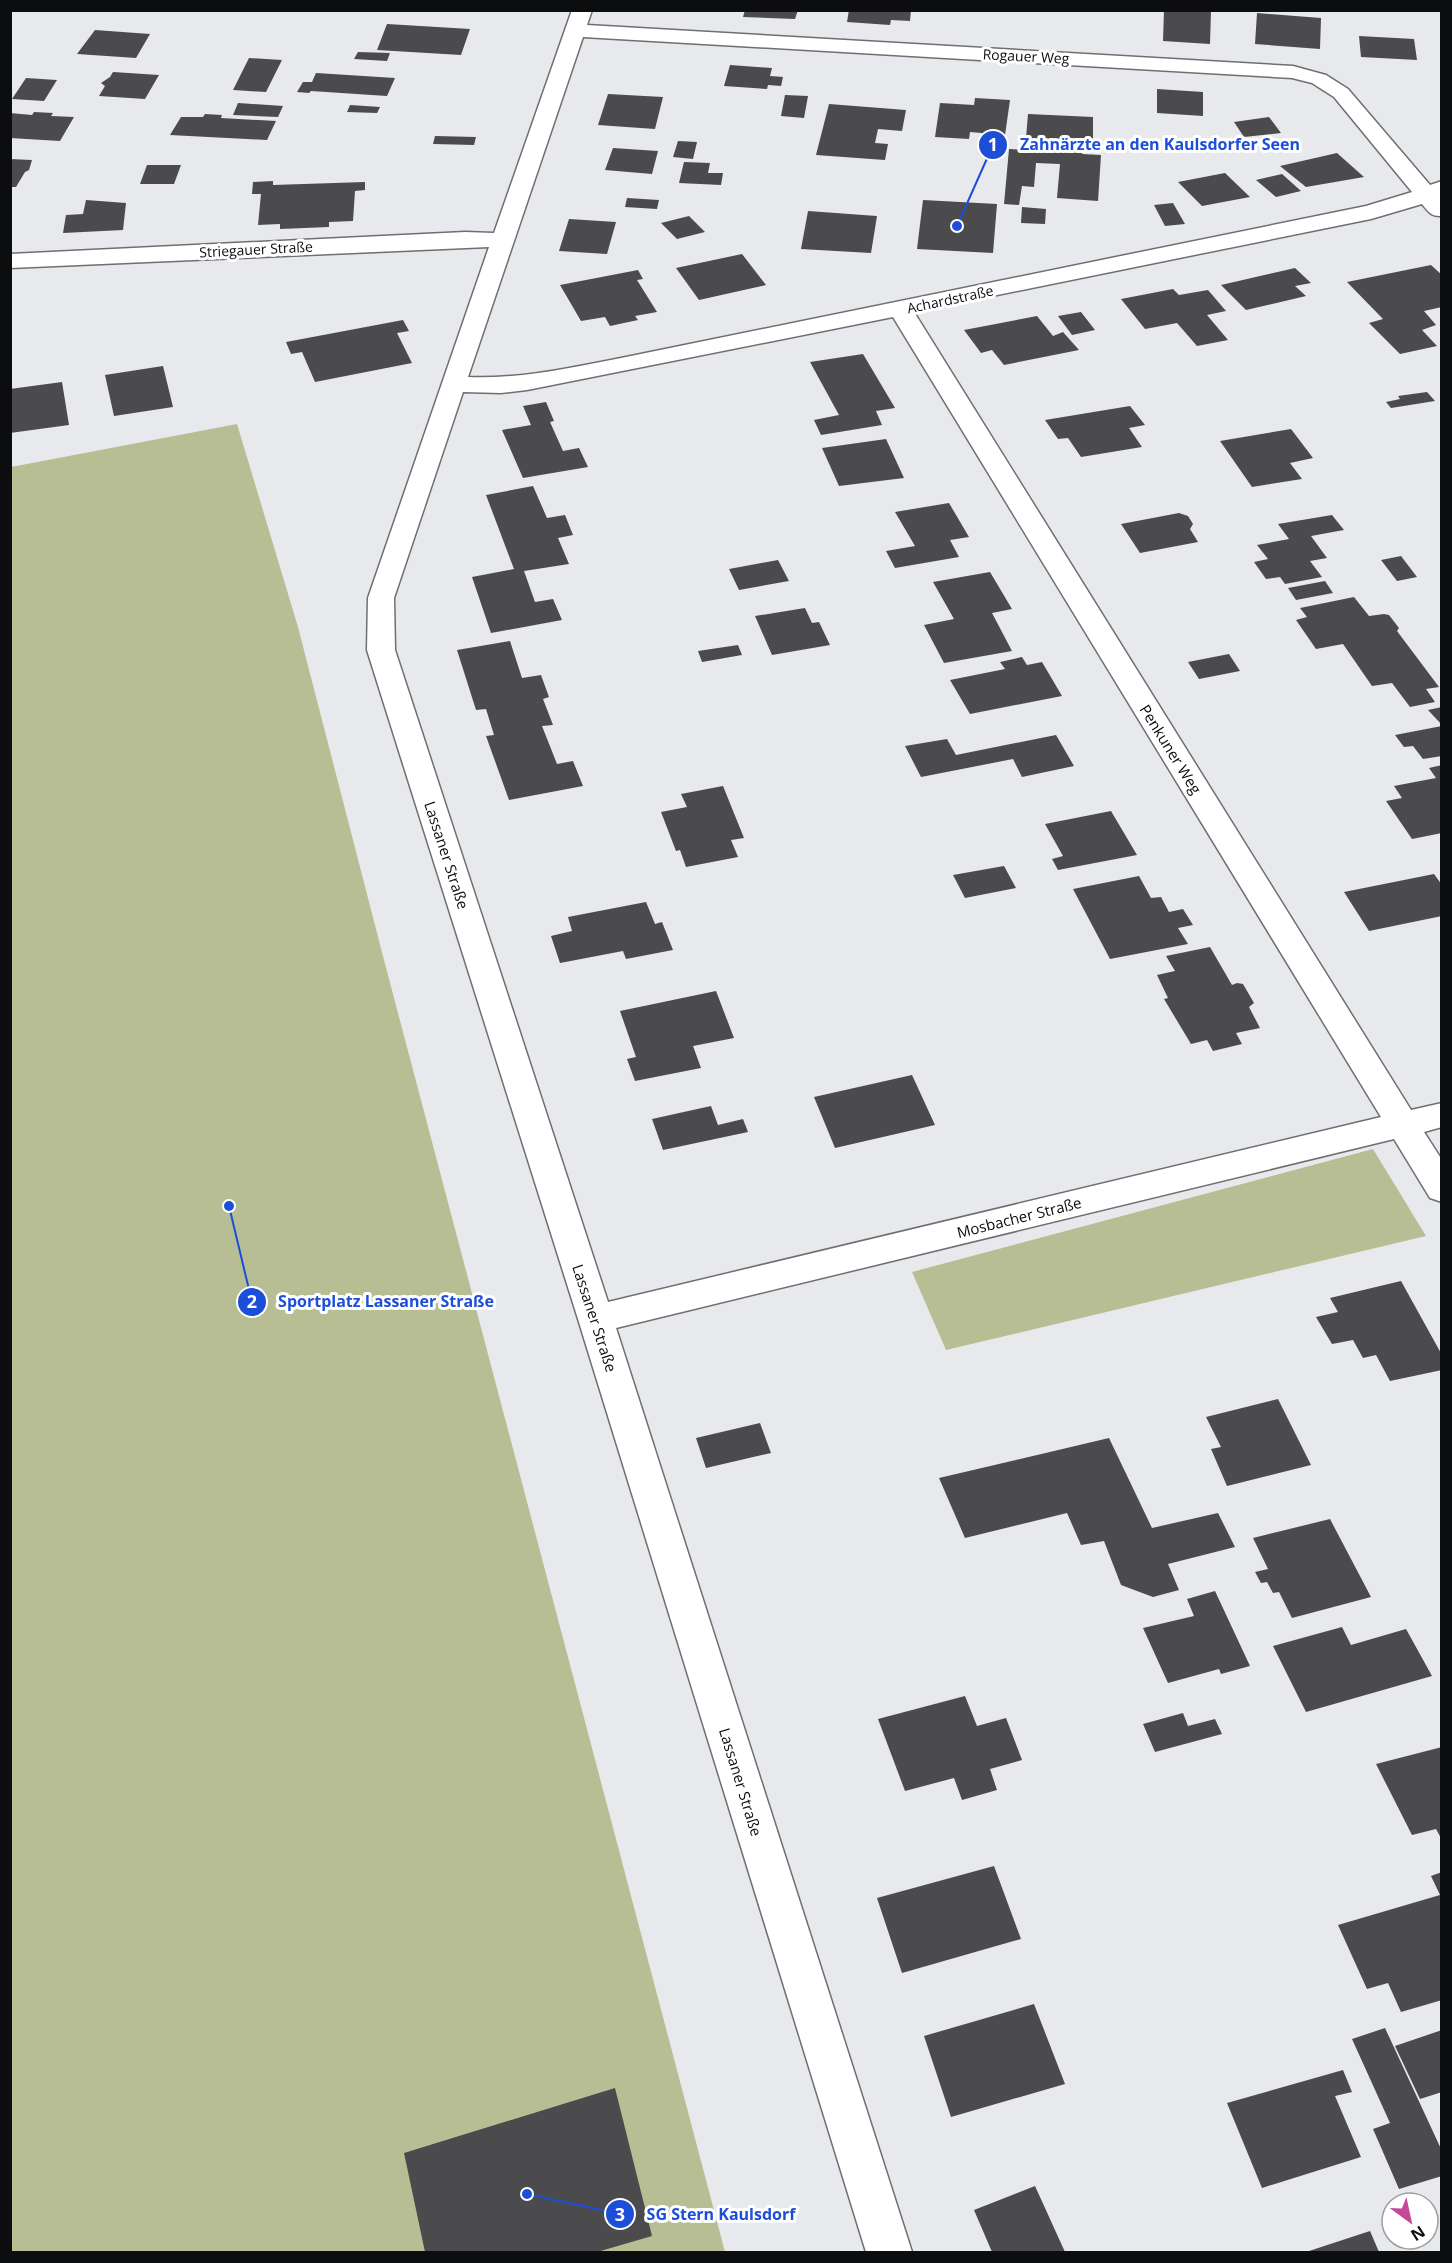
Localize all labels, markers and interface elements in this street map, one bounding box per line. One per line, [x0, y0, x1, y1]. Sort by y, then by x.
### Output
street label: Rogauer Weg [982, 44, 1070, 68]
callout: Zahnärzte an den Kaulsdorfer Seen [978, 128, 1312, 162]
text: 1 [988, 132, 998, 156]
text: Zahnärzte an den Kaulsdorfer Seen [1020, 133, 1300, 155]
street label: Striegauer Straße [199, 237, 313, 261]
street label: Achardstraße [905, 281, 995, 317]
street label: Penkuner Weg [1136, 701, 1206, 797]
street label: Lassaner Straße [420, 799, 474, 911]
street label: Mosbacher Straße [955, 1192, 1083, 1242]
street label: Lassaner Straße [568, 1262, 622, 1374]
callout: Sportplatz Lassaner Straße [237, 1285, 506, 1319]
text: 2 [247, 1289, 257, 1313]
text: Sportplatz Lassaner Straße [278, 1290, 494, 1312]
street label: Lassaner Straße [715, 1725, 767, 1839]
north arrow [1380, 2191, 1440, 2251]
callout: SG Stern Kaulsdorf [605, 2197, 807, 2231]
text: 3 [615, 2202, 625, 2226]
text: SG Stern Kaulsdorf [647, 2203, 796, 2225]
text: N [1407, 2221, 1430, 2246]

